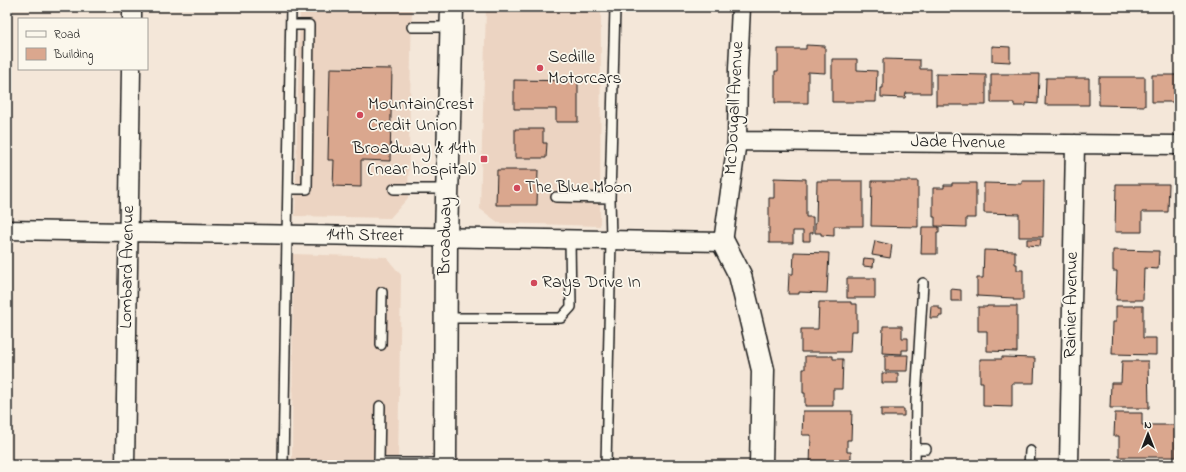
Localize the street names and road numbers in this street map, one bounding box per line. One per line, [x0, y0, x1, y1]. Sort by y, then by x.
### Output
street label: McDougall Avenue [719, 40, 753, 176]
street label: Jade Avenue [910, 129, 1007, 157]
street label: Broadway [432, 197, 460, 276]
street label: Lombard Avenue [114, 204, 142, 329]
street label: 14th Street [326, 222, 404, 250]
street label: Rainier Avenue [1058, 250, 1086, 359]

